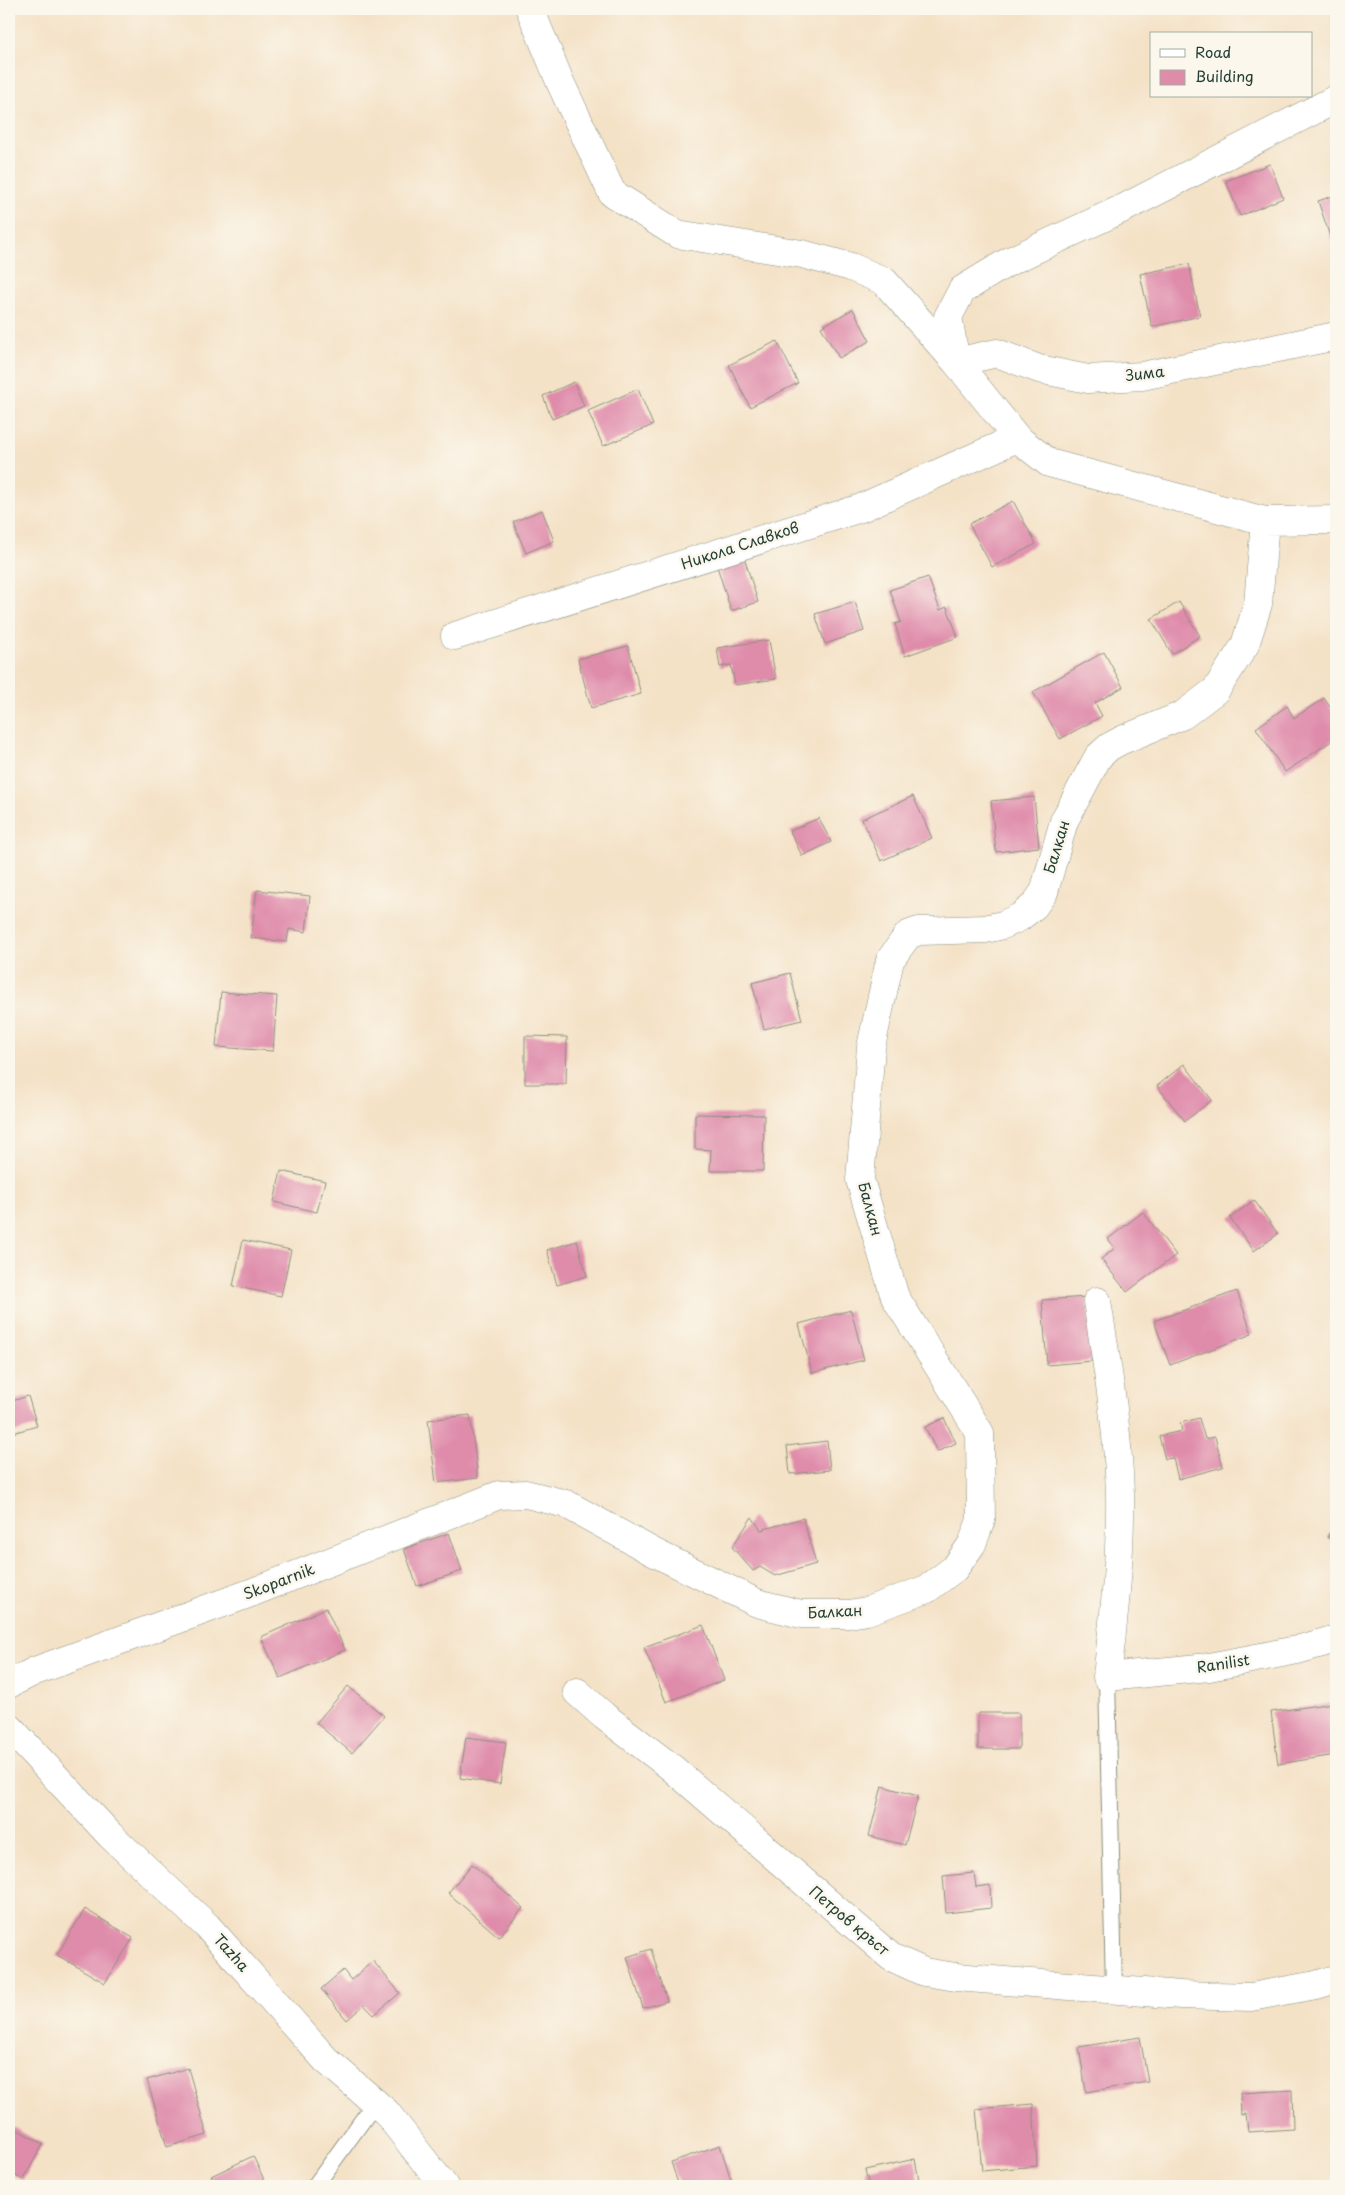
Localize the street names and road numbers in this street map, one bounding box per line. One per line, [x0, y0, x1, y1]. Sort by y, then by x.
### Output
street label: Зима [1124, 359, 1166, 386]
street label: Никола Славков [678, 515, 802, 574]
street label: Балкан [1037, 817, 1075, 876]
street label: Балкан [853, 1179, 890, 1238]
street label: Skoparnik [239, 1556, 318, 1605]
street label: Балкан [807, 1598, 863, 1623]
street label: Ranilist [1195, 1647, 1251, 1678]
street label: Петров кръст [805, 1879, 896, 1961]
street label: Tazha [209, 1928, 256, 1976]

